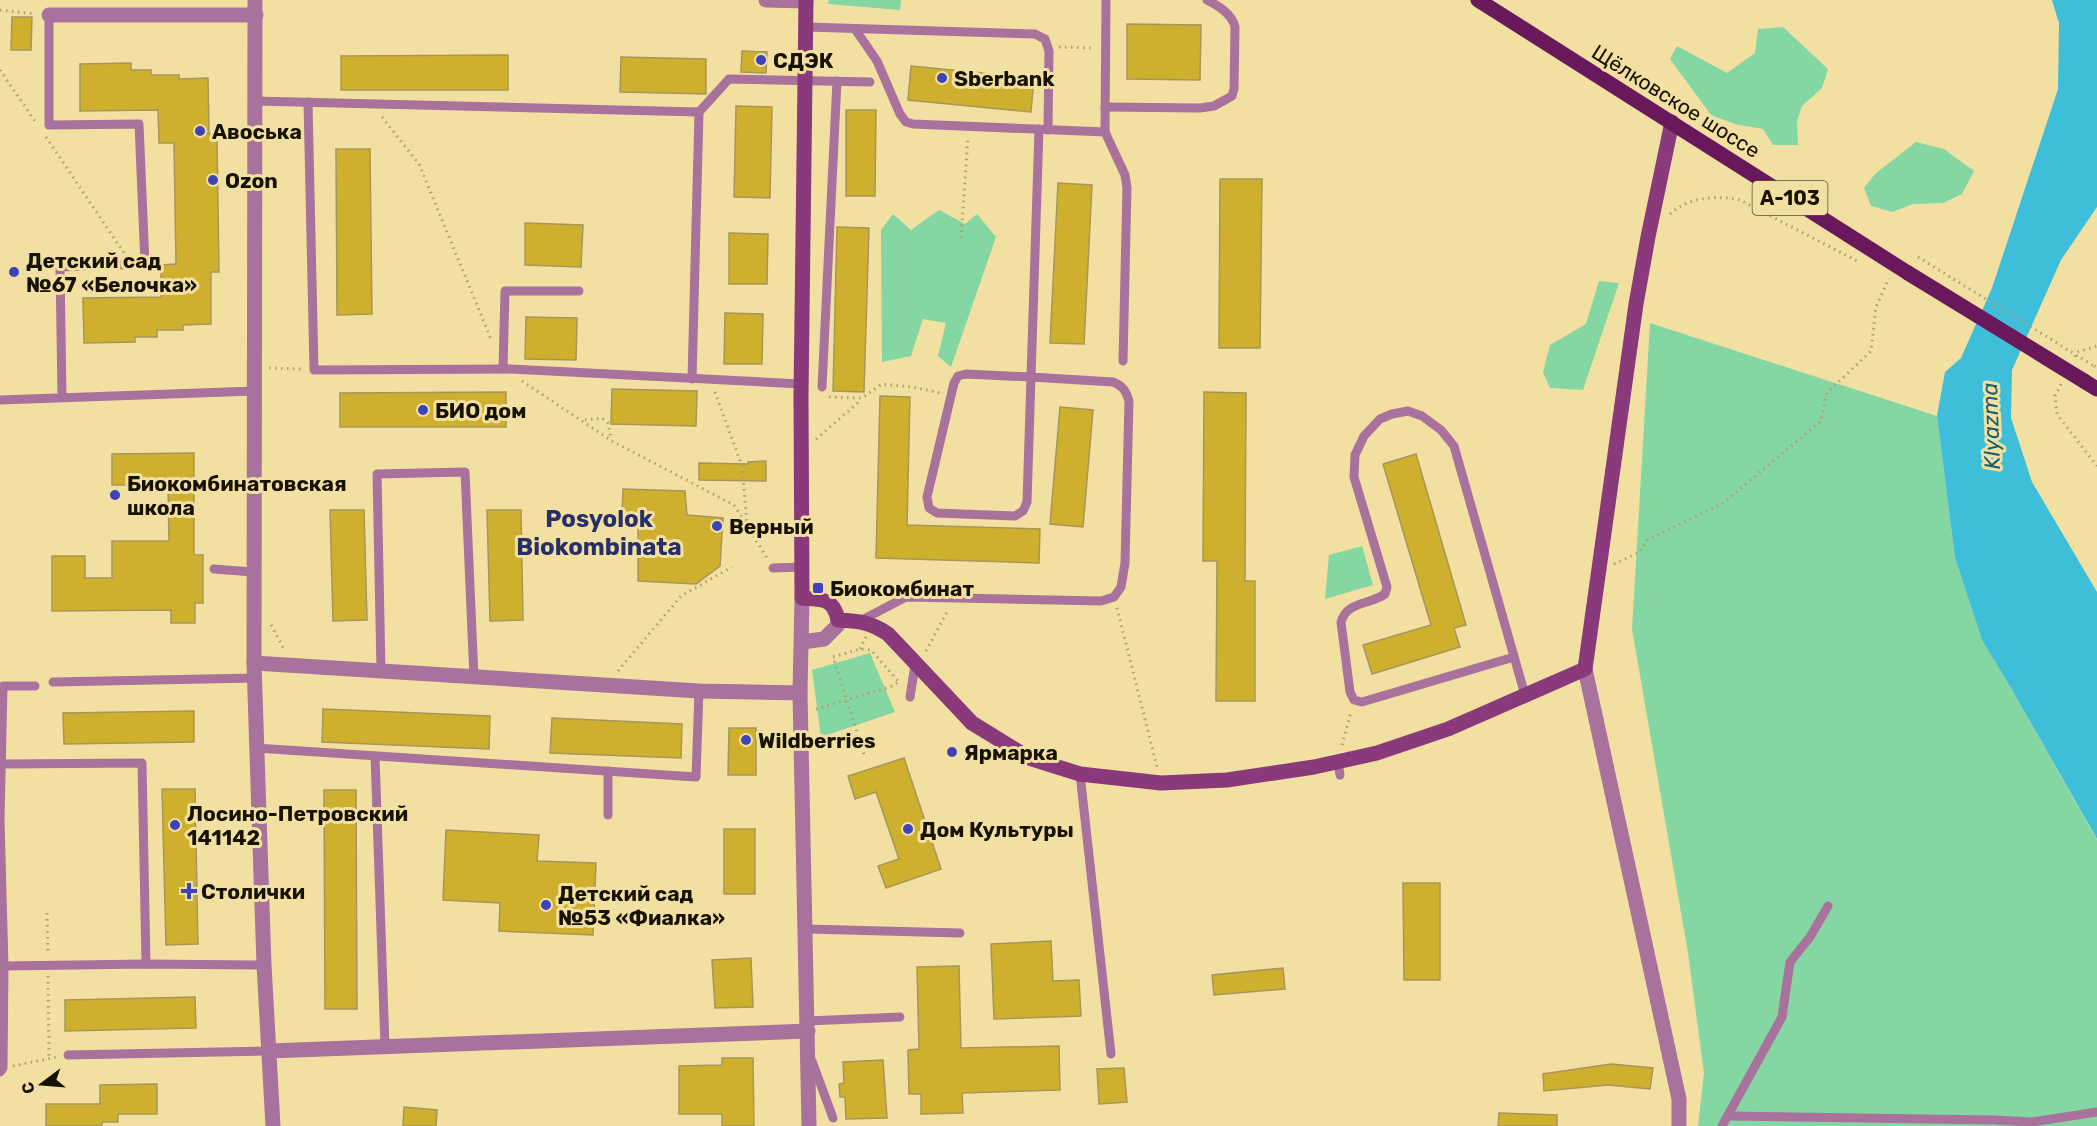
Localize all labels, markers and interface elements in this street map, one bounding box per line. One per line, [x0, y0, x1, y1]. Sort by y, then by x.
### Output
street label: Щёлковское шоссе [1587, 39, 1765, 163]
place label: СДЭК [773, 48, 834, 73]
marker: СДЭК [754, 53, 768, 67]
place label: Sberbank [954, 66, 1055, 91]
marker: Sberbank [935, 71, 949, 85]
place label: Авоська [212, 119, 302, 144]
marker: Авоська [193, 124, 207, 138]
place label: Ozon [225, 168, 278, 193]
marker: Ozon [206, 173, 220, 187]
road number: А-103 [1752, 181, 1828, 215]
place label: Детский сад №67 «Белочка» [26, 248, 197, 297]
marker: Детский сад №67 «Белочка» [7, 265, 21, 279]
water label: Klyazma [1976, 382, 2006, 470]
place label: БИО дом [435, 398, 526, 423]
marker: БИО дом [416, 403, 430, 417]
place label: Биокомбинатовская школа [127, 471, 347, 520]
marker: Биокомбинатовская школа [108, 488, 122, 502]
district label: Posyolok Biokombinata [516, 505, 682, 561]
place label: Верный [729, 514, 814, 539]
marker: Верный [710, 519, 724, 533]
place label: Биокомбинат [830, 576, 974, 601]
marker: Биокомбинат [811, 581, 825, 595]
place label: Wildberries [758, 728, 876, 753]
marker: Wildberries [739, 733, 753, 747]
place label: Ярмарка [964, 740, 1058, 765]
marker: Ярмарка [945, 745, 959, 759]
place label: Лосино-Петровский 141142 [187, 801, 408, 850]
place label: Дом Культуры [920, 817, 1074, 842]
marker: Лосино-Петровский 141142 [168, 818, 182, 832]
marker: Дом Культуры [901, 822, 915, 836]
place label: Столички [201, 879, 305, 904]
place label: Детский сад №53 «Фиалка» [558, 881, 725, 930]
marker: Столички [182, 884, 196, 898]
marker: Детский сад №53 «Фиалка» [539, 898, 553, 912]
north arrow [12, 1054, 72, 1114]
text: С [17, 1080, 39, 1096]

